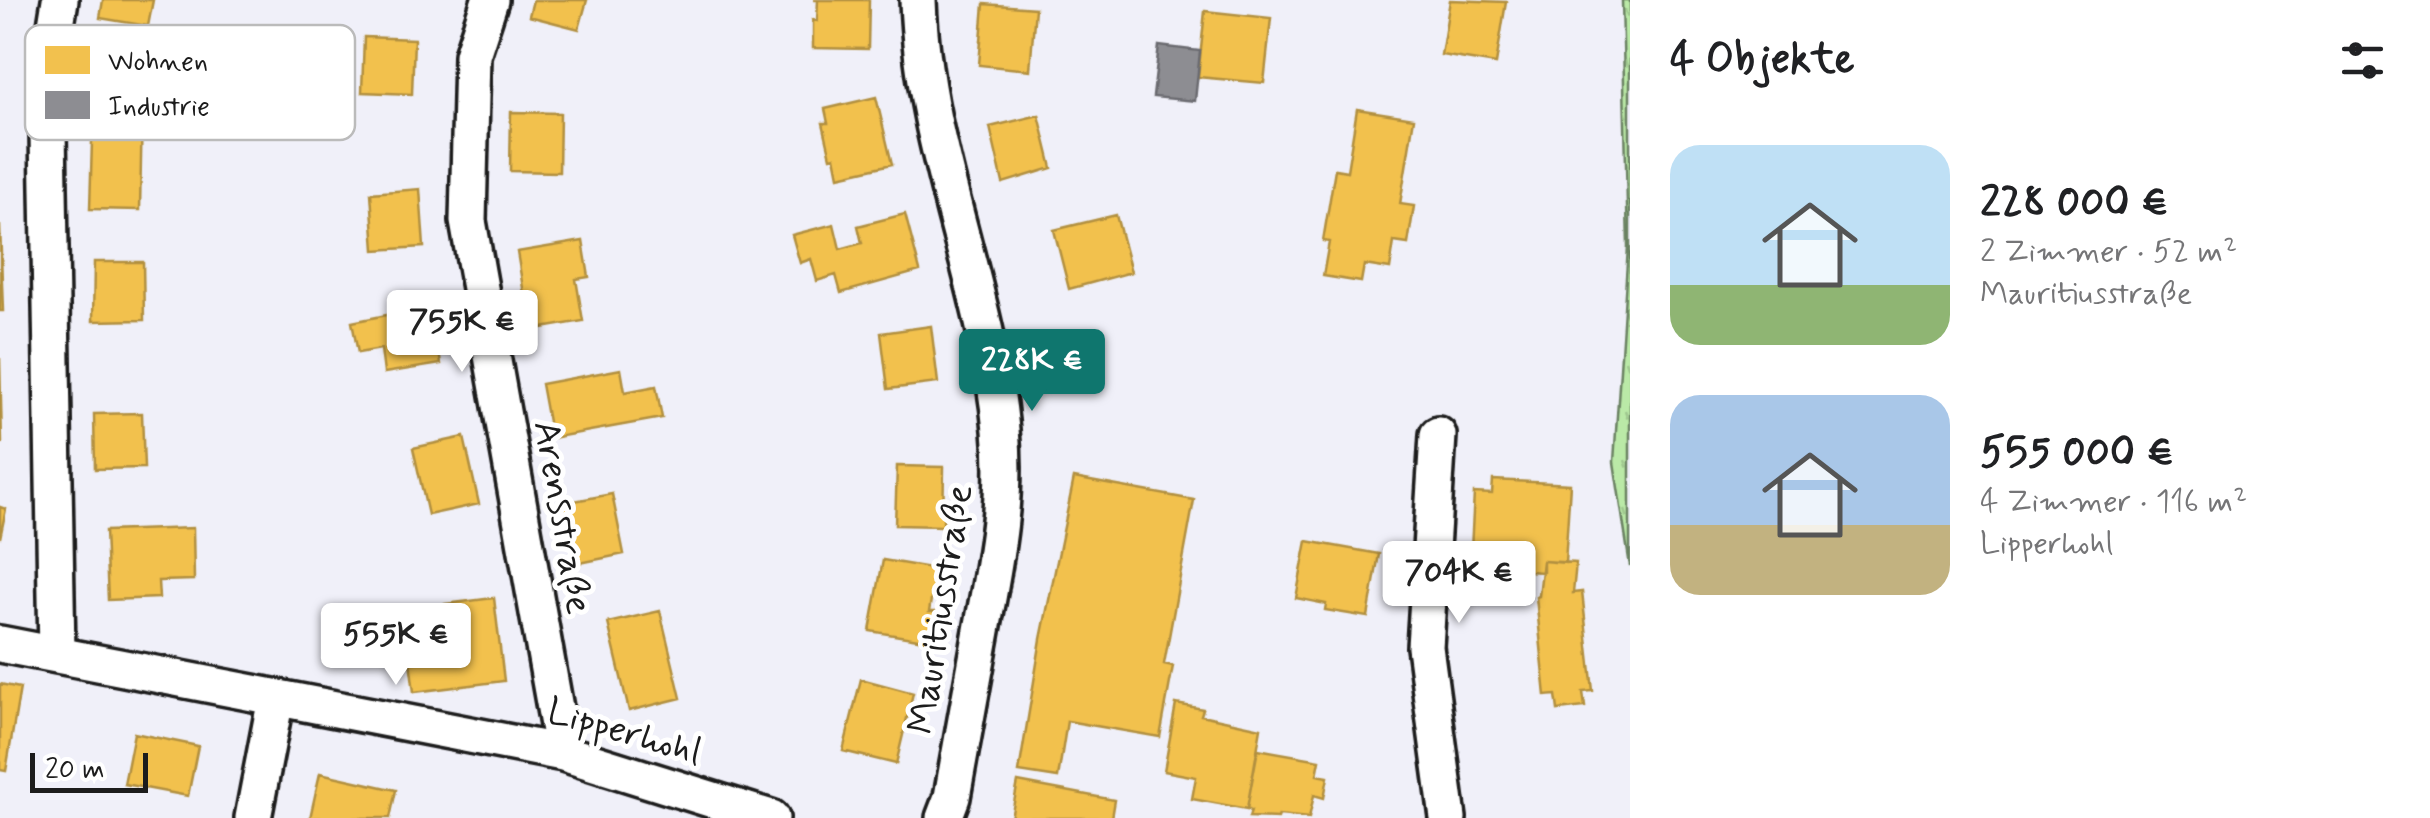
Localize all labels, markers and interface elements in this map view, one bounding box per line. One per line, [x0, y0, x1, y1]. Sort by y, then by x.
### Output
legend [25, 25, 355, 140]
text: 4 Objekte [1670, 33, 1855, 88]
icon: filters [2335, 33, 2390, 88]
text: Wohnen [108, 44, 208, 81]
text: Industrie [108, 89, 210, 126]
text: 228 000 € [1980, 176, 2168, 231]
icon: home [1750, 185, 1870, 305]
text: 2 Zimmer · 52 m² [1980, 231, 2237, 273]
text: Mauritiusstraße [1980, 273, 2192, 315]
pin: 755K € [381, 290, 543, 375]
text: 755K € [409, 301, 515, 343]
pin: 228K € [951, 329, 1113, 414]
text: 228K € [981, 340, 1083, 382]
street label: Arensstraße [520, 417, 603, 618]
text: 555 000 € [1980, 426, 2174, 481]
icon: home [1750, 435, 1870, 555]
street label: Mauritiusstraße [898, 481, 985, 738]
text: 4 Zimmer · 116 m² [1980, 481, 2247, 523]
text: Lipperhohl [1980, 523, 2113, 565]
pin: 704K € [1378, 541, 1540, 626]
text: 704K € [1405, 552, 1513, 594]
pin: 555K € [315, 603, 477, 688]
text: 555K € [343, 614, 449, 656]
street label: Lipperhohl [541, 687, 707, 778]
scale bar [30, 748, 148, 792]
text: 20 m [45, 752, 105, 789]

